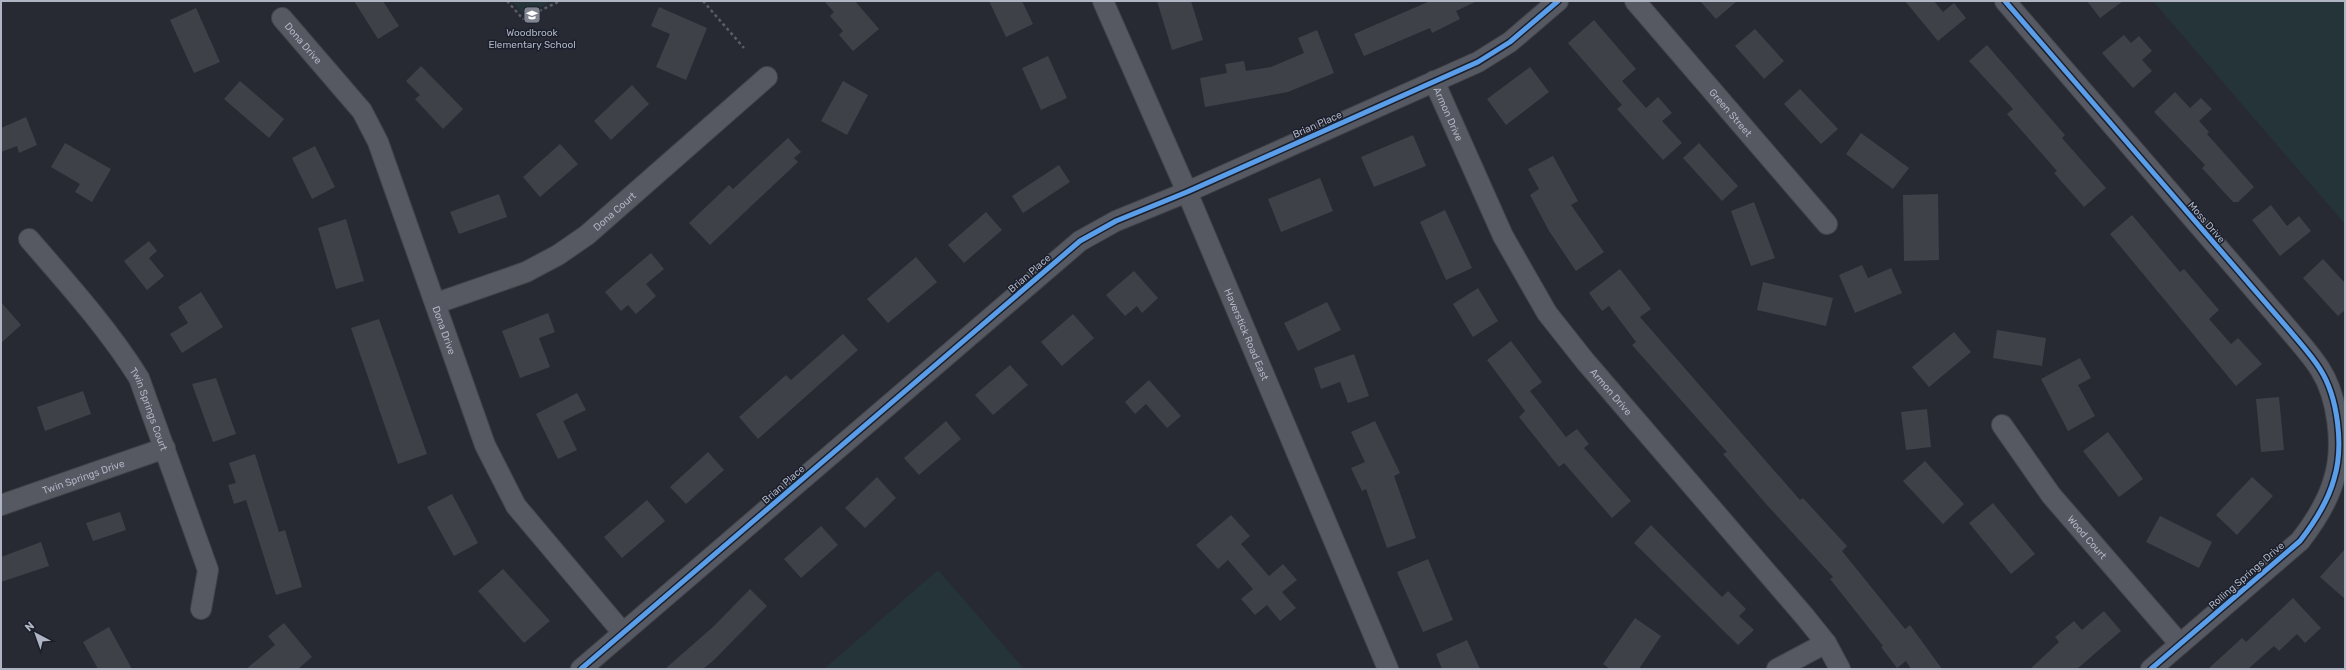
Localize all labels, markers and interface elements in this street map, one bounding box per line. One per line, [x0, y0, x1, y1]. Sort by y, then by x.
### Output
school or university icon: Woodbrook Elementary School [522, 5, 542, 25]
street label: Dona Drive [282, 21, 324, 67]
place label: Woodbrook Elementary School [488, 27, 576, 51]
street label: Armon Drive [1430, 85, 1465, 143]
street label: Green Street [1706, 87, 1754, 139]
street label: Brian Place [1291, 109, 1344, 141]
street label: Dona Court [591, 190, 639, 234]
street label: Moss Drive [2185, 200, 2228, 246]
street label: Brian Place [1006, 252, 1054, 295]
street label: Haverstick Road East [1221, 287, 1271, 382]
street label: Dona Drive [429, 304, 458, 357]
street label: Twin Springs Court [127, 366, 170, 453]
street label: Armon Drive [1587, 366, 1634, 418]
street label: Twin Springs Drive [41, 457, 127, 497]
street label: Brian Place [760, 463, 808, 506]
street label: Wood Court [2064, 513, 2109, 562]
street label: Rolling Springs Drive [2206, 539, 2287, 612]
north arrow [16, 614, 56, 654]
text: N [23, 619, 37, 634]

